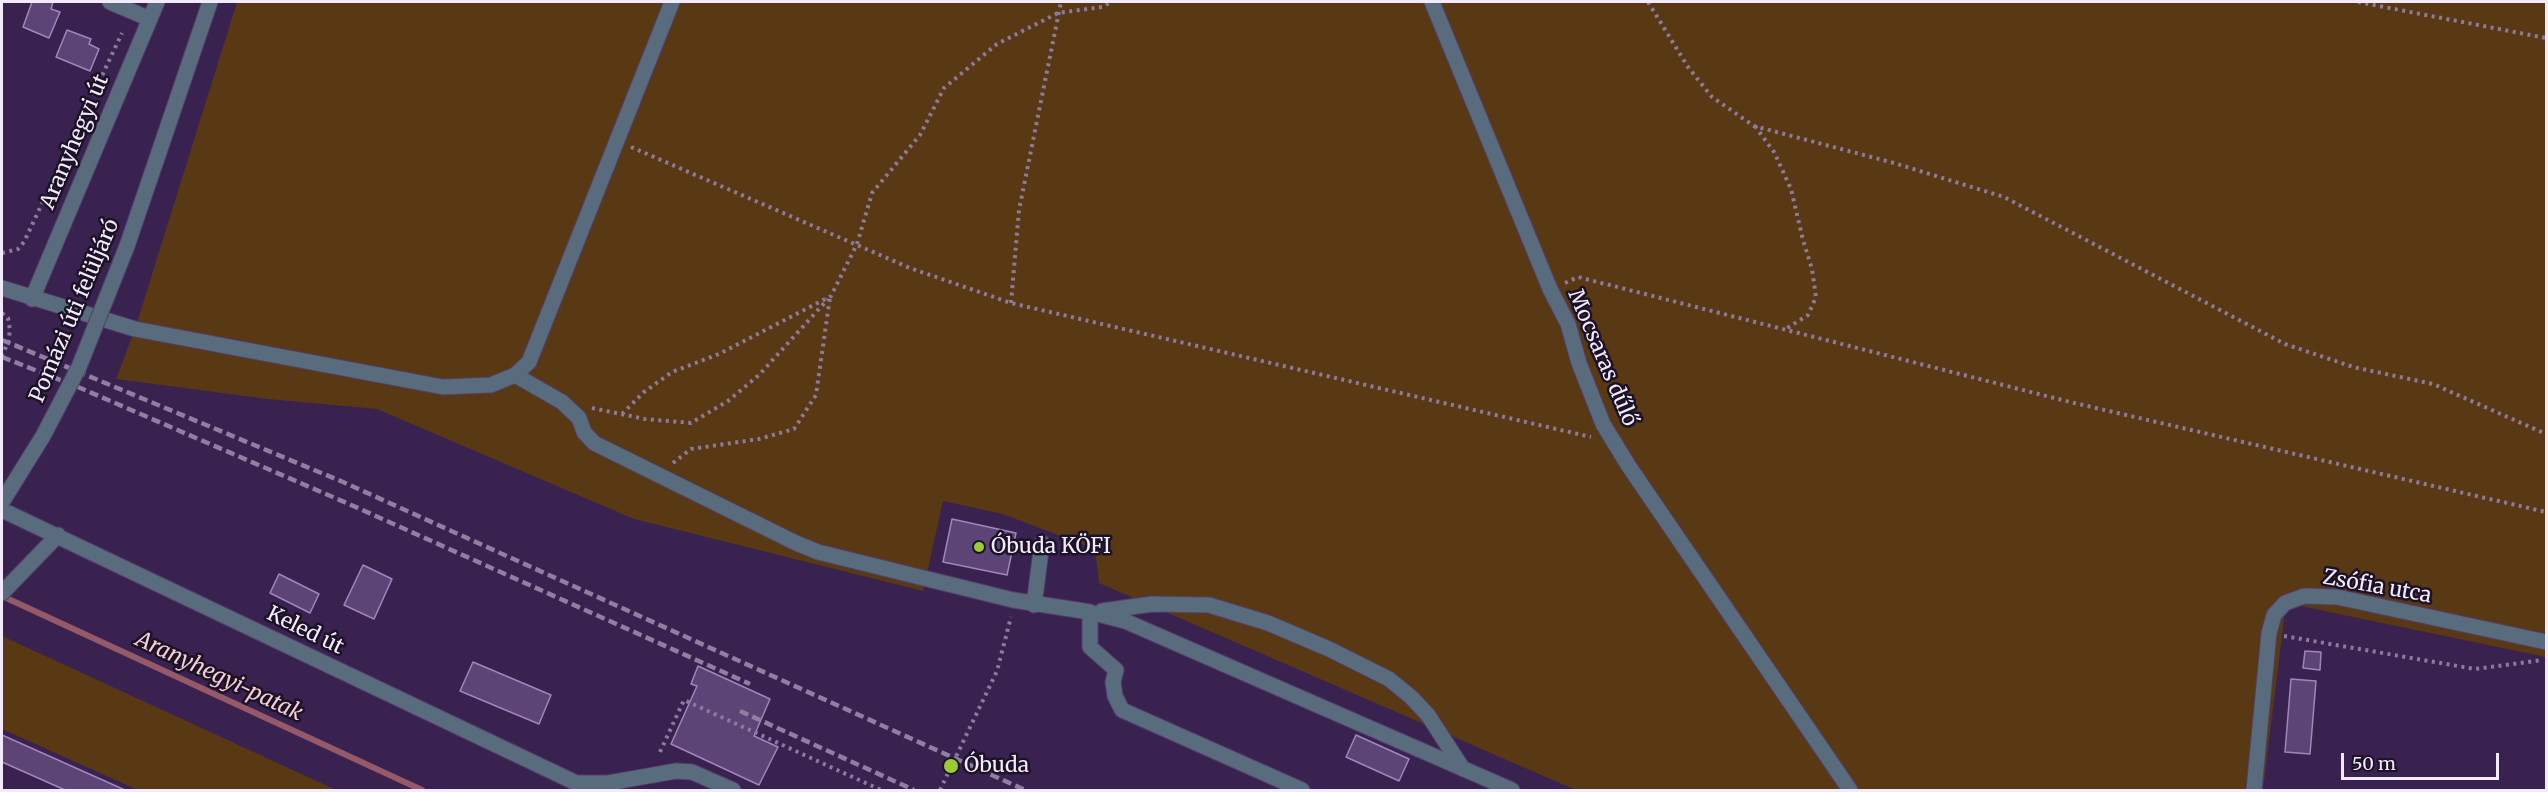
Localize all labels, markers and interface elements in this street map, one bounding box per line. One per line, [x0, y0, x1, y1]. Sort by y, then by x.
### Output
street label: Aranyhegyi út [35, 71, 115, 213]
street label: Pomázi úti felüljáró [25, 216, 125, 406]
street label: Mocsaras dűlő [1562, 286, 1642, 430]
place label: Óbuda KÖFI [991, 534, 1111, 560]
marker: Óbuda KÖFI [972, 540, 986, 554]
street label: Zsófia utca [2321, 565, 2433, 609]
street label: Keled út [263, 602, 347, 660]
water label: Aranyhegyi-patak [131, 627, 307, 727]
scale bar [2344, 741, 2502, 779]
text: 50 m [2352, 752, 2396, 775]
place label: Óbuda [964, 753, 1029, 779]
marker: Óbuda [942, 757, 960, 775]

